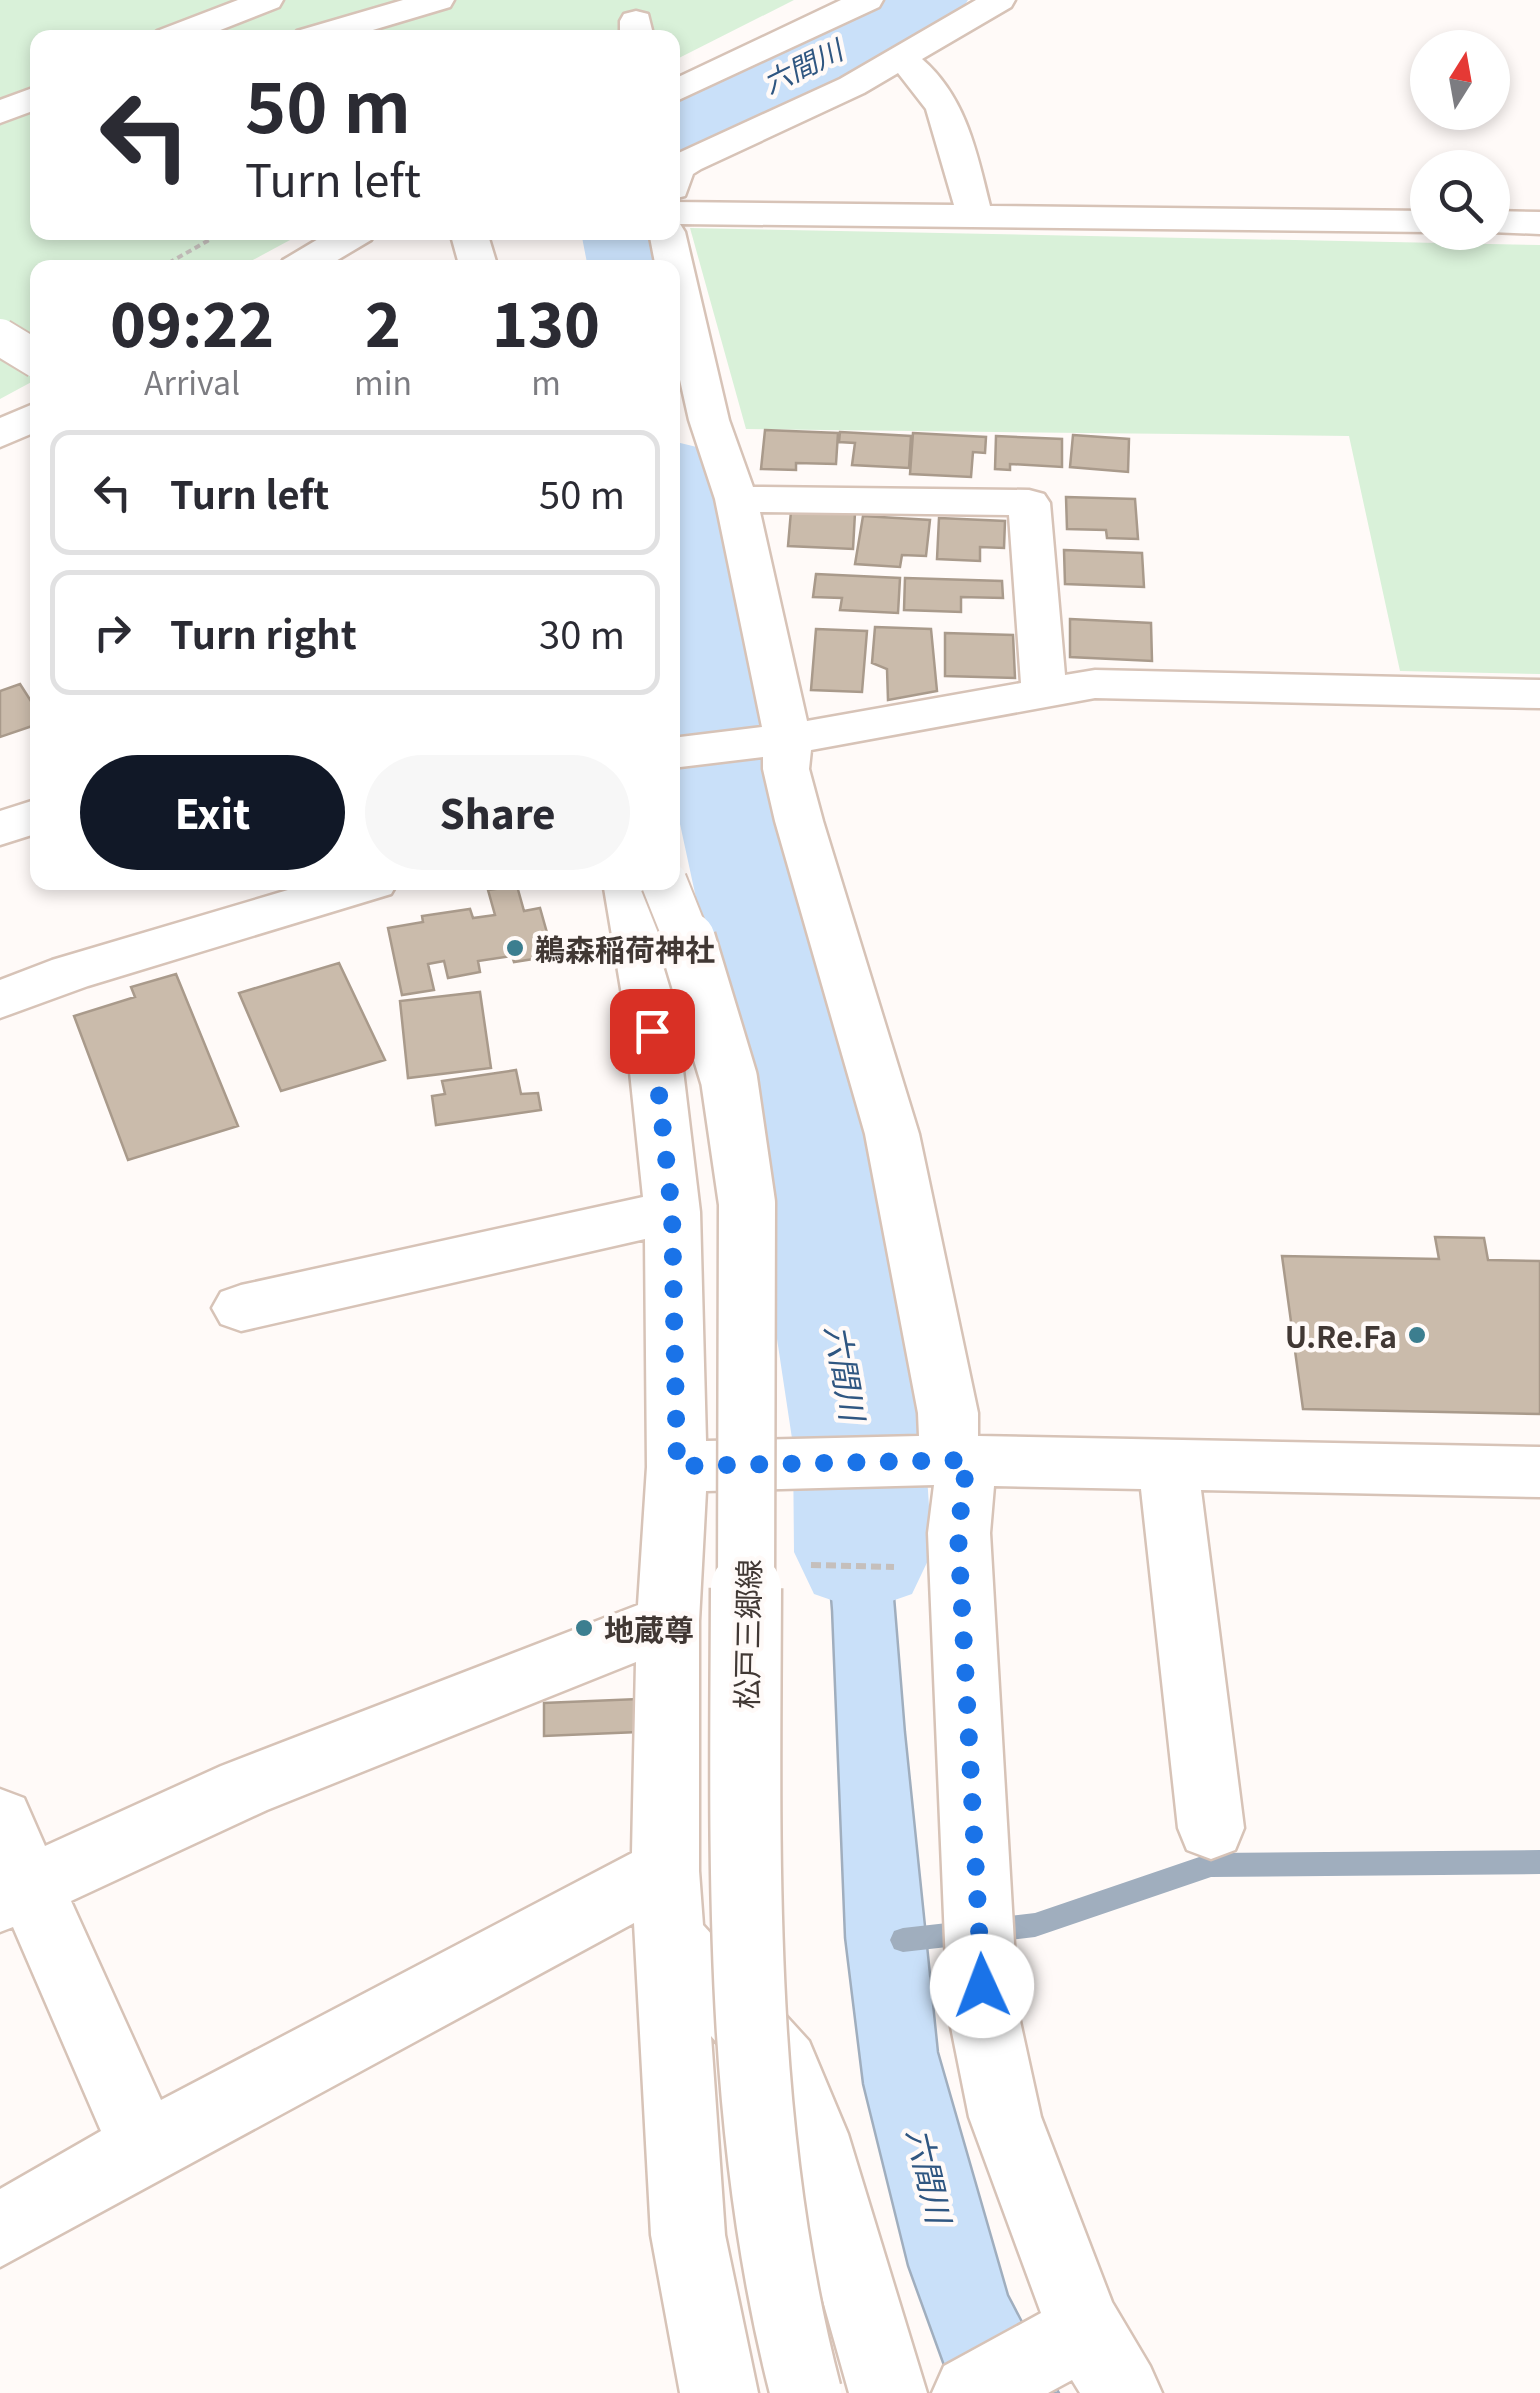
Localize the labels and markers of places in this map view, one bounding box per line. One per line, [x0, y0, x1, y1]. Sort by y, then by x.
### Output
place label: 鵜森稲荷神社 [535, 926, 715, 970]
marker: 鵜森稲荷神社 [504, 937, 526, 959]
pin [610, 989, 695, 1074]
place label: U.Re.Fa [1285, 1313, 1397, 1357]
marker: U.Re.Fa [1406, 1324, 1428, 1346]
place label: 地蔵尊 [604, 1606, 694, 1650]
marker: 地蔵尊 [573, 1617, 595, 1639]

